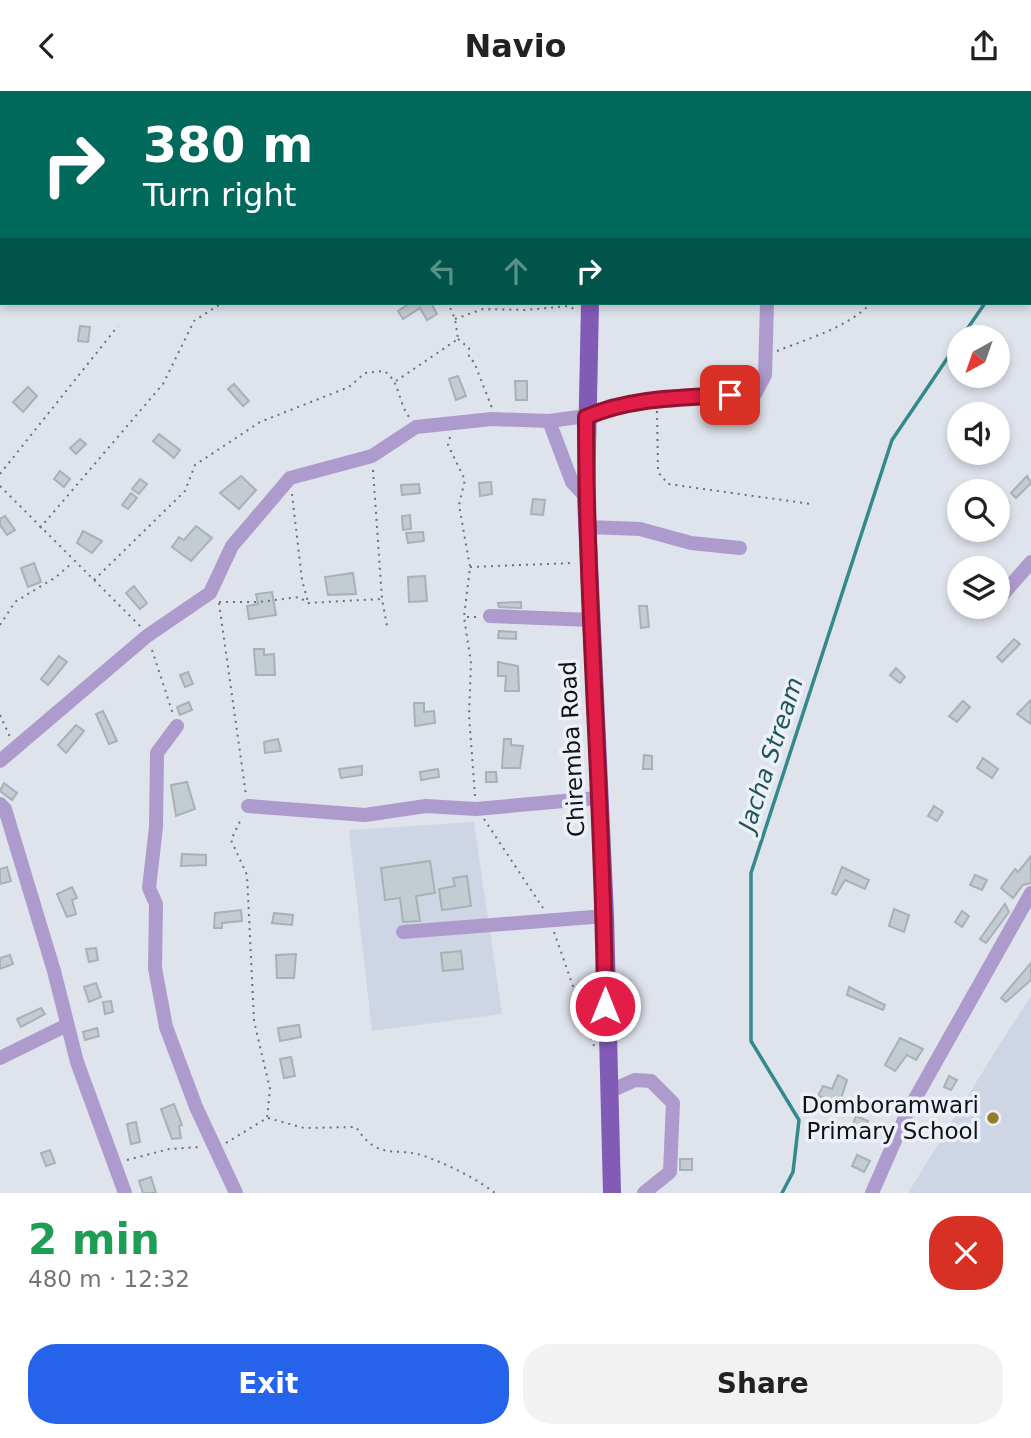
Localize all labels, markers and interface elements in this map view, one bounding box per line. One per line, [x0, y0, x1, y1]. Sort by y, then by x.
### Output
icon: back [28, 27, 66, 65]
text: Navio [464, 27, 567, 65]
icon: share [965, 27, 1003, 65]
text: 380 m [143, 117, 313, 174]
icon: right [28, 119, 119, 210]
text: Turn right [143, 176, 296, 214]
icon: left [424, 252, 462, 290]
icon: ahead [497, 252, 535, 290]
icon: right [570, 252, 608, 290]
north arrow [947, 325, 1010, 389]
map controls [947, 325, 1010, 619]
pin [700, 365, 760, 425]
icon: arrive [711, 376, 749, 414]
button: sound [947, 402, 1010, 465]
button: search [947, 479, 1010, 542]
button: layers [947, 556, 1010, 619]
street label: Chiremba Road [554, 660, 590, 838]
water label: Jacha Stream [732, 674, 809, 838]
position arrow [568, 969, 642, 1043]
place label: Domboramwari Primary School [801, 1092, 979, 1144]
marker: Domboramwari Primary School [985, 1110, 1001, 1126]
text: 2 min [28, 1215, 160, 1264]
button: close [929, 1216, 1003, 1290]
text: 480 m · 12:32 [28, 1266, 190, 1292]
button: Exit [28, 1344, 509, 1424]
button: Share [523, 1344, 1003, 1424]

